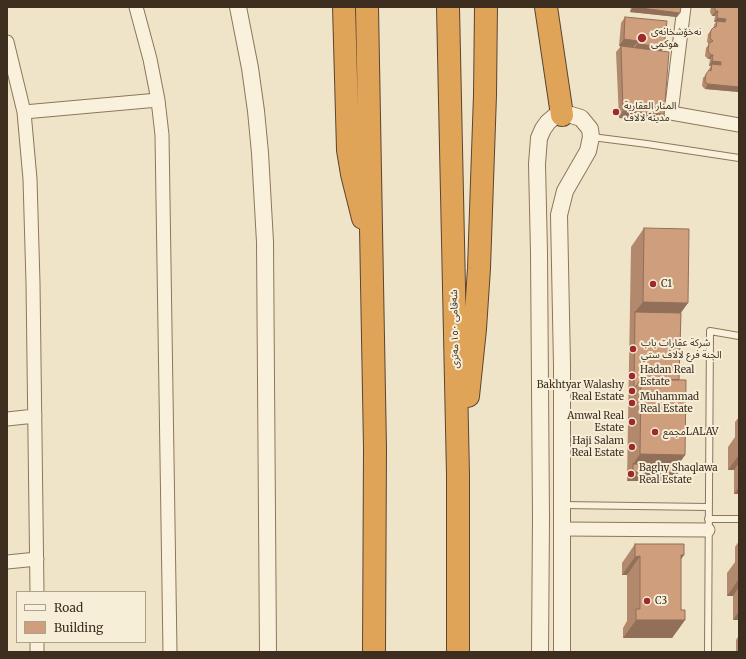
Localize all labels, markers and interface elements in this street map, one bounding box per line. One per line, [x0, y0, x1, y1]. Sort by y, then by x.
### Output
place label: نه‌خۆشخانه‌ی هوكمی [651, 26, 701, 50]
marker: نه‌خۆشخانه‌ی هوكمی [636, 32, 648, 44]
place label: المنار العقارية مدينة لالاف [624, 100, 676, 124]
marker: المنار العقارية مدينة لالاف [611, 107, 621, 117]
place label: C1 [661, 278, 672, 290]
marker: C1 [648, 279, 658, 289]
street label: شەقامی ١٥٠ مەتری [448, 289, 462, 369]
place label: شركة عقارات باب الجنة فرع لالاف ستي [641, 337, 722, 360]
marker: شركة عقارات باب الجنة فرع لالاف ستي [628, 344, 638, 354]
place label: Hadan Real Estate [640, 364, 694, 388]
marker: Hadan Real Estate [627, 371, 637, 381]
place label: Bakhtyar Walashy Real Estate [537, 379, 624, 402]
marker: Bakhtyar Walashy Real Estate [627, 386, 637, 396]
place label: Muhammad Real Estate [640, 391, 699, 414]
marker: Muhammad Real Estate [627, 398, 637, 408]
place label: Amwal Real Estate [567, 410, 624, 434]
marker: Amwal Real Estate [627, 417, 637, 427]
place label: مجمعLALAV [663, 426, 718, 438]
marker: مجمعLALAV [650, 427, 660, 437]
place label: Haji Salam Real Estate [571, 435, 624, 458]
marker: Haji Salam Real Estate [627, 442, 637, 452]
place label: Baghy Shaqlawa Real Estate [639, 462, 718, 486]
marker: Baghy Shaqlawa Real Estate [626, 469, 636, 479]
legend [16, 591, 146, 643]
place label: C3 [655, 595, 667, 607]
marker: C3 [642, 596, 652, 606]
text: Road [54, 600, 83, 615]
text: Building [54, 620, 103, 635]

